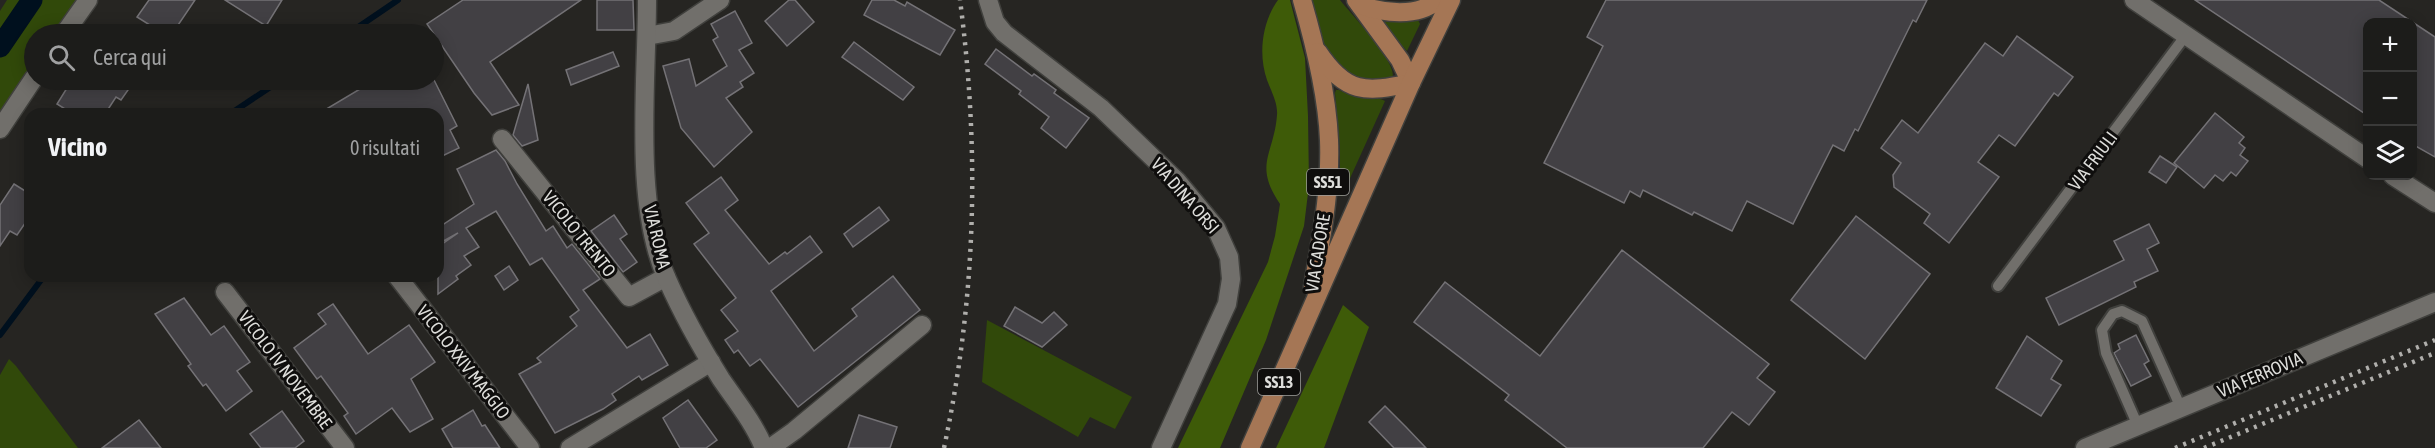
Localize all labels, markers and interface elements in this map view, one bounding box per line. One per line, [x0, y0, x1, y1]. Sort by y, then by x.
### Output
map controls [2363, 18, 2417, 180]
button: + [2363, 18, 2417, 72]
search box [24, 24, 444, 90]
icon: search [45, 41, 78, 74]
text: Cerca qui [93, 44, 167, 70]
button: − [2363, 72, 2417, 126]
button: layers [2363, 126, 2417, 180]
street label: VIA FRIULI [2064, 127, 2121, 194]
text: Vicino [48, 132, 107, 162]
text: 0 risultati [350, 136, 420, 159]
street label: VIA DINA ORSI [1147, 154, 1224, 238]
road number: SS51 [1307, 169, 1349, 195]
street label: VICOLO TRENTO [538, 186, 620, 281]
street label: VIA ROMA [640, 203, 675, 271]
street label: VIA CADORE [1301, 212, 1334, 294]
street label: VICOLO XXIV MAGGIO [413, 301, 514, 423]
street label: VICOLO IV NOVEMBRE [234, 307, 337, 433]
street label: VIA FERROVIA [2214, 347, 2305, 402]
road number: SS13 [1258, 369, 1300, 395]

